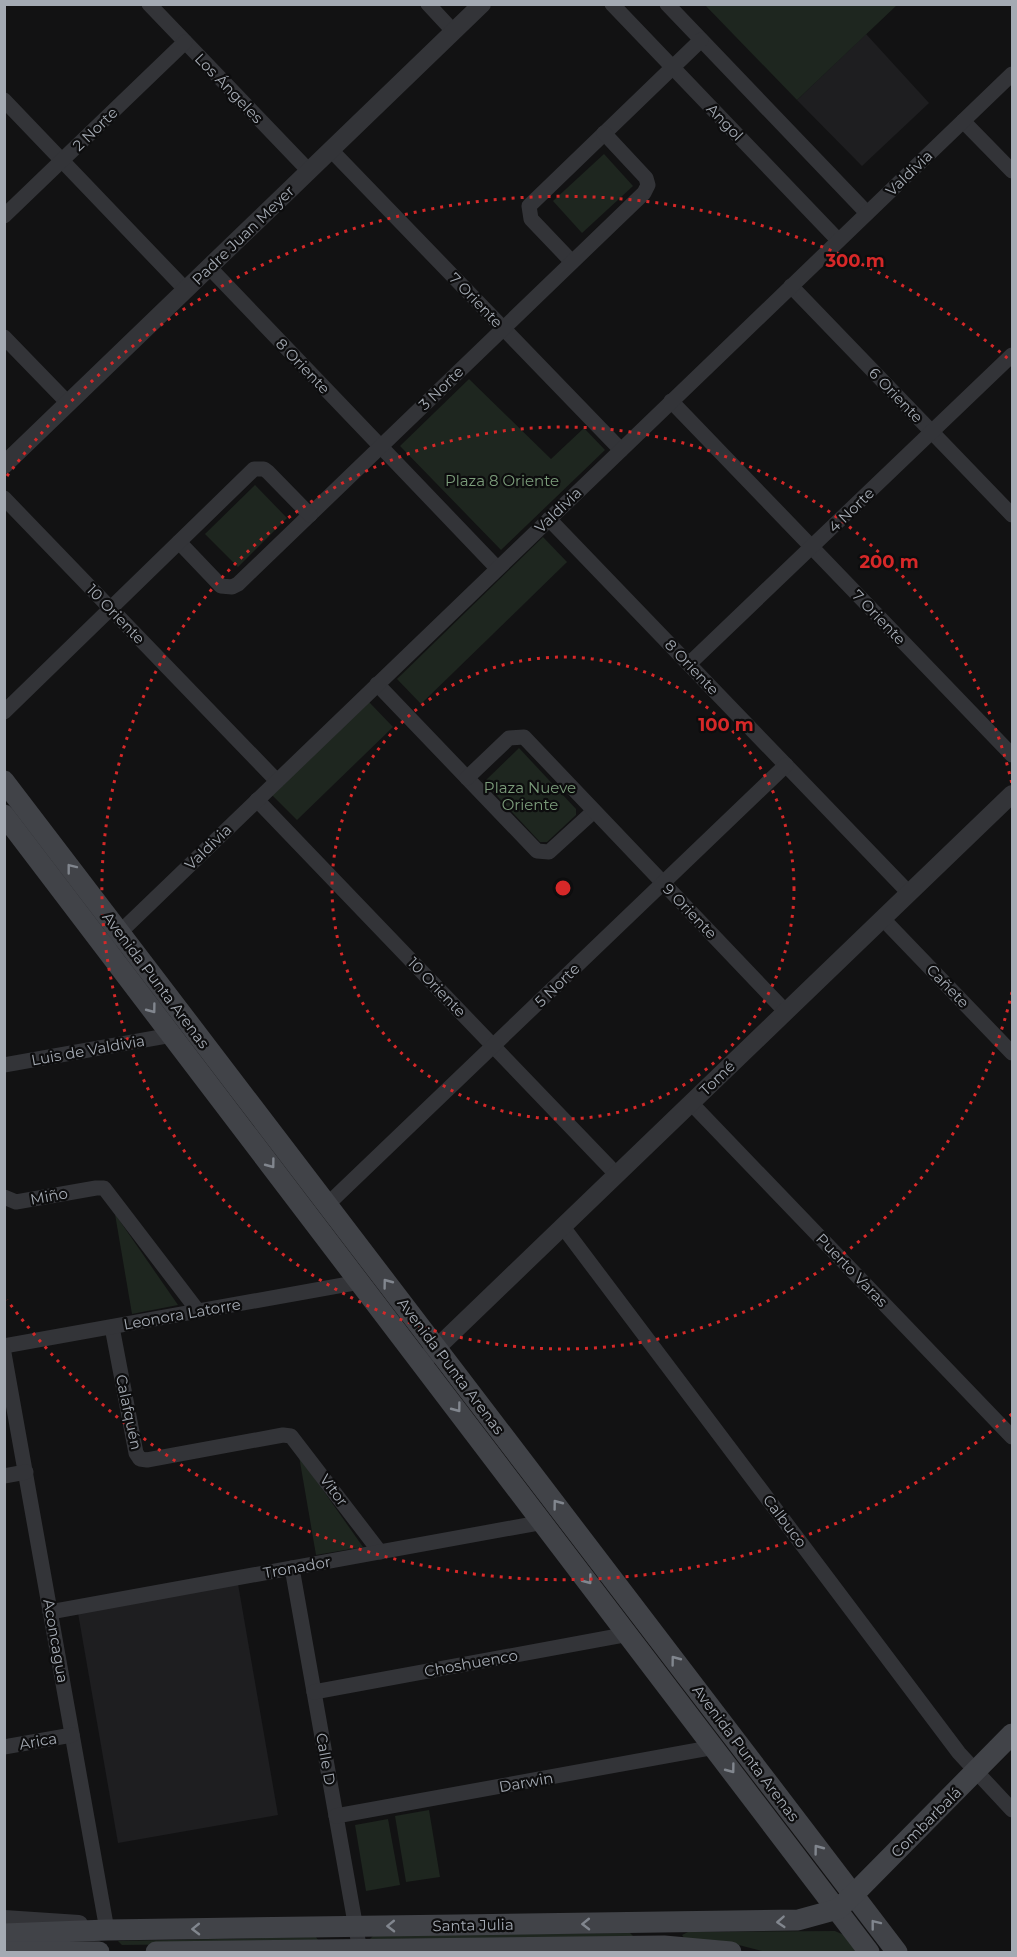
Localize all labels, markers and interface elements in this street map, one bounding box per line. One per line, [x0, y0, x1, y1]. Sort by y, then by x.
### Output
street label: Los Ángeles [191, 49, 267, 127]
street label: Angol [703, 99, 747, 145]
street label: 2 Norte [69, 103, 121, 155]
street label: Valdivia [882, 146, 936, 200]
street label: Padre Juan Meyer [188, 181, 298, 289]
text: 300 m [824, 250, 885, 272]
street label: 7 Oriente [445, 268, 507, 332]
street label: 8 Oriente [272, 334, 334, 398]
street label: 3 Norte [415, 362, 467, 414]
street label: 6 Oriente [865, 363, 927, 427]
park label: Plaza 8 Oriente [445, 471, 559, 490]
street label: Valdivia [531, 483, 585, 537]
street label: 4 Norte [824, 484, 878, 536]
text: 200 m [859, 551, 919, 573]
street label: 10 Oriente [83, 580, 149, 648]
street label: 7 Oriente [848, 585, 910, 649]
street label: 8 Oriente [661, 635, 723, 699]
text: 100 m [698, 714, 754, 736]
park label: Plaza Nueve Oriente [484, 778, 576, 814]
street label: Valdivia [181, 820, 235, 874]
one-way arrow [67, 863, 78, 874]
centre of rings [553, 878, 573, 898]
street label: 9 Oriente [659, 879, 721, 943]
street label: Avenida Punta Arenas [98, 908, 214, 1052]
street label: 10 Oriente [404, 953, 470, 1021]
street label: 5 Norte [531, 959, 583, 1011]
street label: Cañete [923, 960, 973, 1012]
one-way arrow [145, 1003, 156, 1014]
street label: Luis de Valdivia [30, 1031, 146, 1069]
street label: Tomé [695, 1057, 739, 1099]
one-way arrow [263, 1158, 274, 1169]
street label: Miño [29, 1183, 69, 1209]
street label: Puerto Varas [812, 1229, 892, 1311]
one-way arrow [384, 1278, 395, 1289]
street label: Leonora Latorre [122, 1294, 242, 1334]
street label: Avenida Punta Arenas [393, 1294, 509, 1438]
street label: Calafquén [112, 1373, 146, 1451]
one-way arrow [450, 1401, 461, 1412]
street label: Vitor [316, 1470, 352, 1510]
street label: Calbuco [759, 1491, 811, 1551]
one-way arrow [553, 1500, 564, 1511]
street label: Tronador [262, 1552, 332, 1582]
one-way arrow [580, 1573, 591, 1584]
street label: Aconcagua [39, 1597, 73, 1685]
street label: Choshuenco [423, 1645, 519, 1681]
one-way arrow [671, 1655, 682, 1666]
street label: Avenida Punta Arenas [688, 1681, 804, 1825]
street label: Arica [18, 1728, 58, 1754]
street label: Calle D [312, 1731, 340, 1787]
one-way arrow [724, 1762, 735, 1773]
street label: Darwin [497, 1768, 555, 1796]
street label: Combarbalá [887, 1783, 965, 1861]
one-way arrow [814, 1844, 825, 1855]
street label: Santa Julia [432, 1915, 514, 1935]
one-way arrow [777, 1915, 786, 1928]
one-way arrow [582, 1918, 591, 1931]
one-way arrow [387, 1920, 396, 1932]
one-way arrow [871, 1920, 882, 1931]
one-way arrow [192, 1922, 201, 1935]

